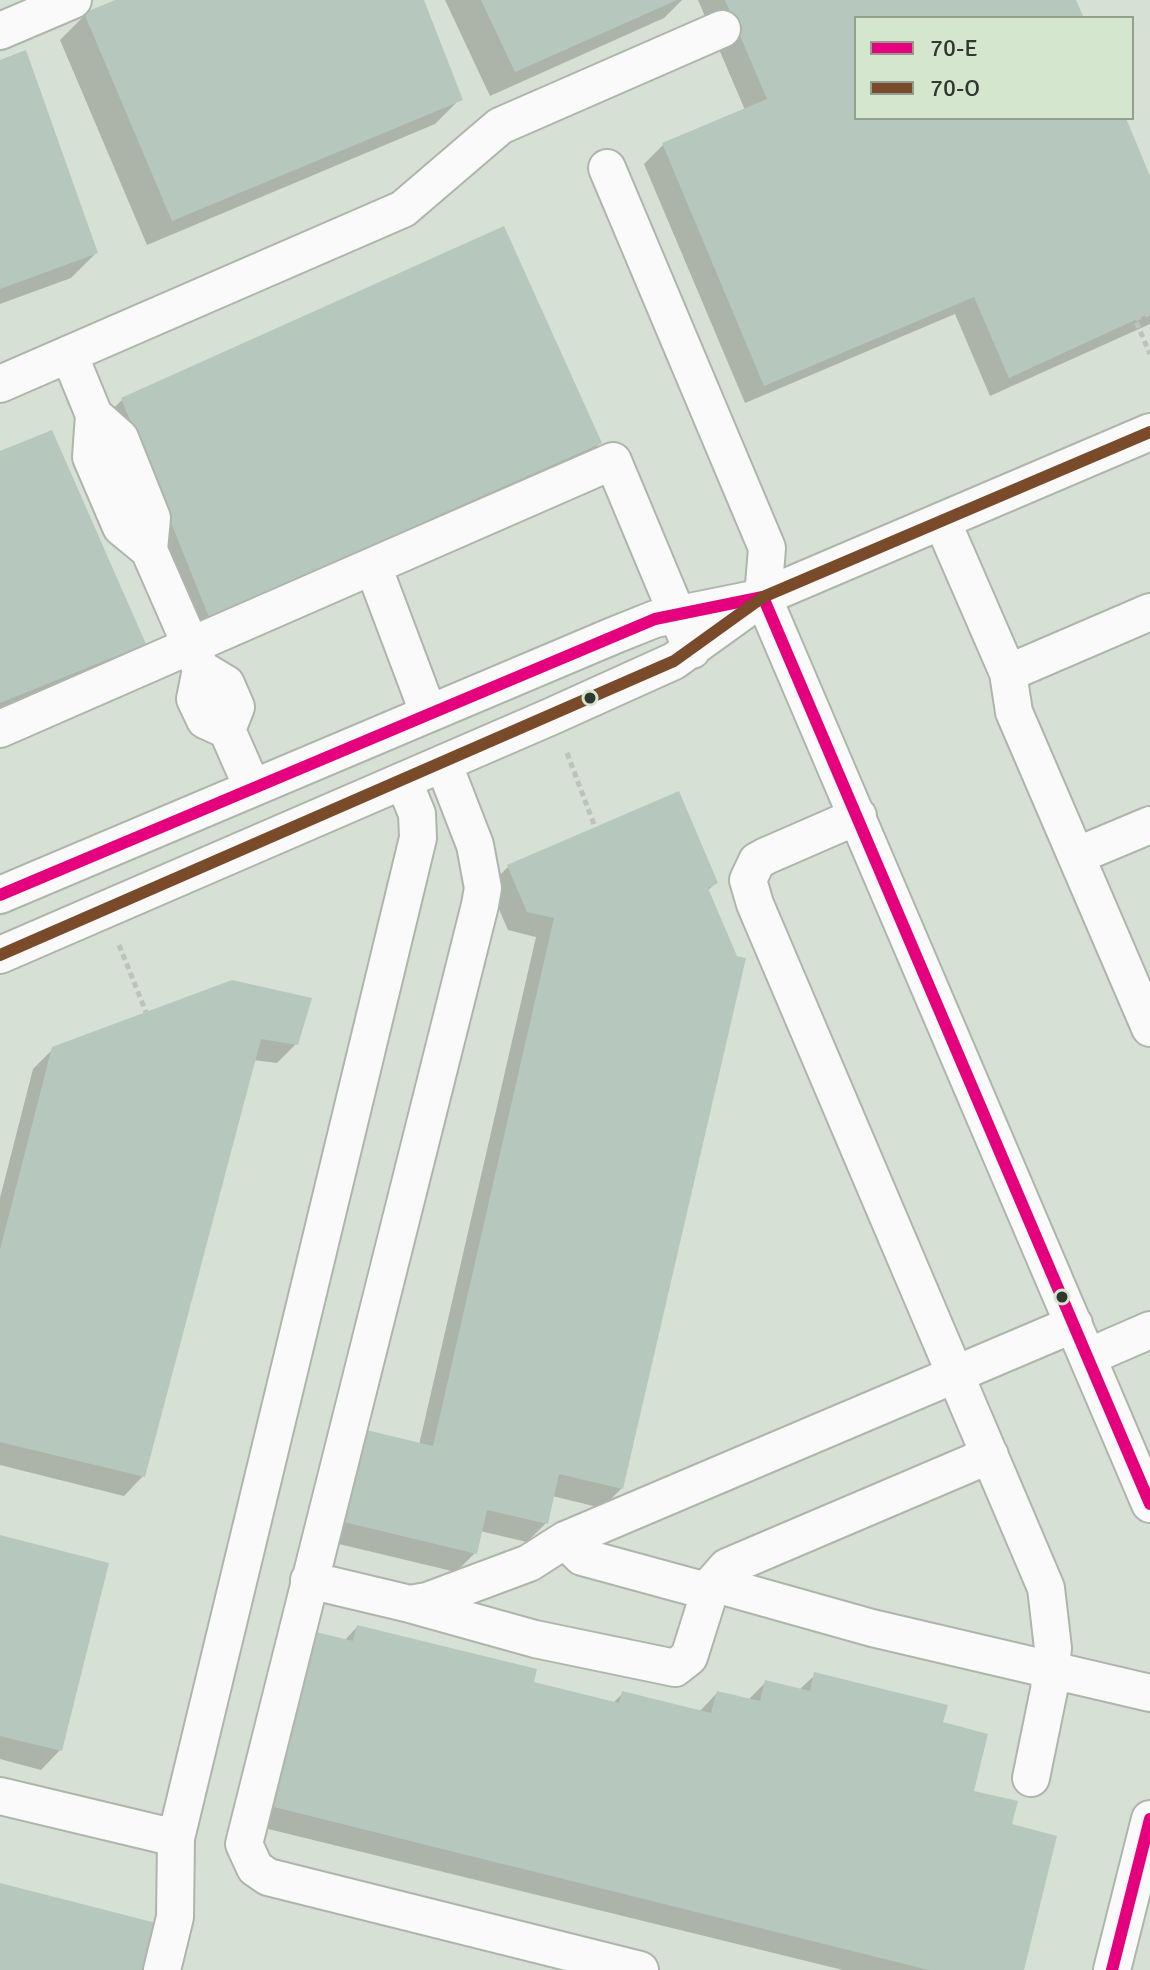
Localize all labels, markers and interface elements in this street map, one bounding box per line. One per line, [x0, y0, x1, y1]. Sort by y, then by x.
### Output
legend [854, 16, 1134, 120]
text: 70-E [930, 33, 978, 63]
text: 70-O [930, 73, 980, 103]
unlabelled marker [582, 690, 598, 706]
unlabelled marker [1054, 1289, 1070, 1305]

